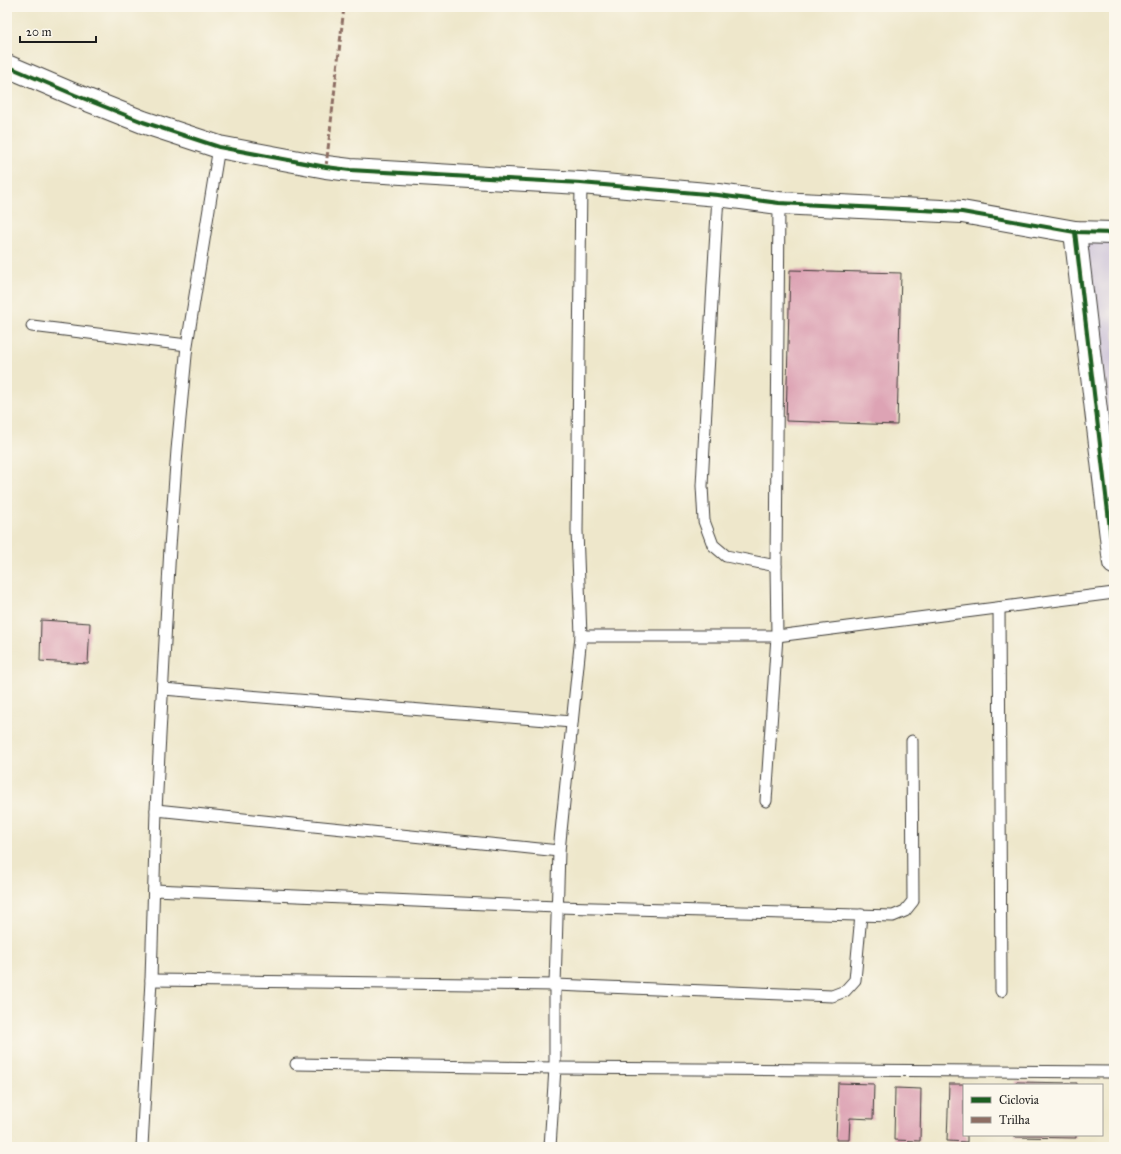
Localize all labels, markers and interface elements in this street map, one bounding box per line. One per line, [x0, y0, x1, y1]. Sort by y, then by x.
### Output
scale bar [20, 18, 96, 44]
text: 20 m [26, 25, 52, 39]
legend [963, 1084, 1103, 1136]
text: Ciclovia [999, 1093, 1040, 1107]
text: Trilha [999, 1113, 1031, 1127]

